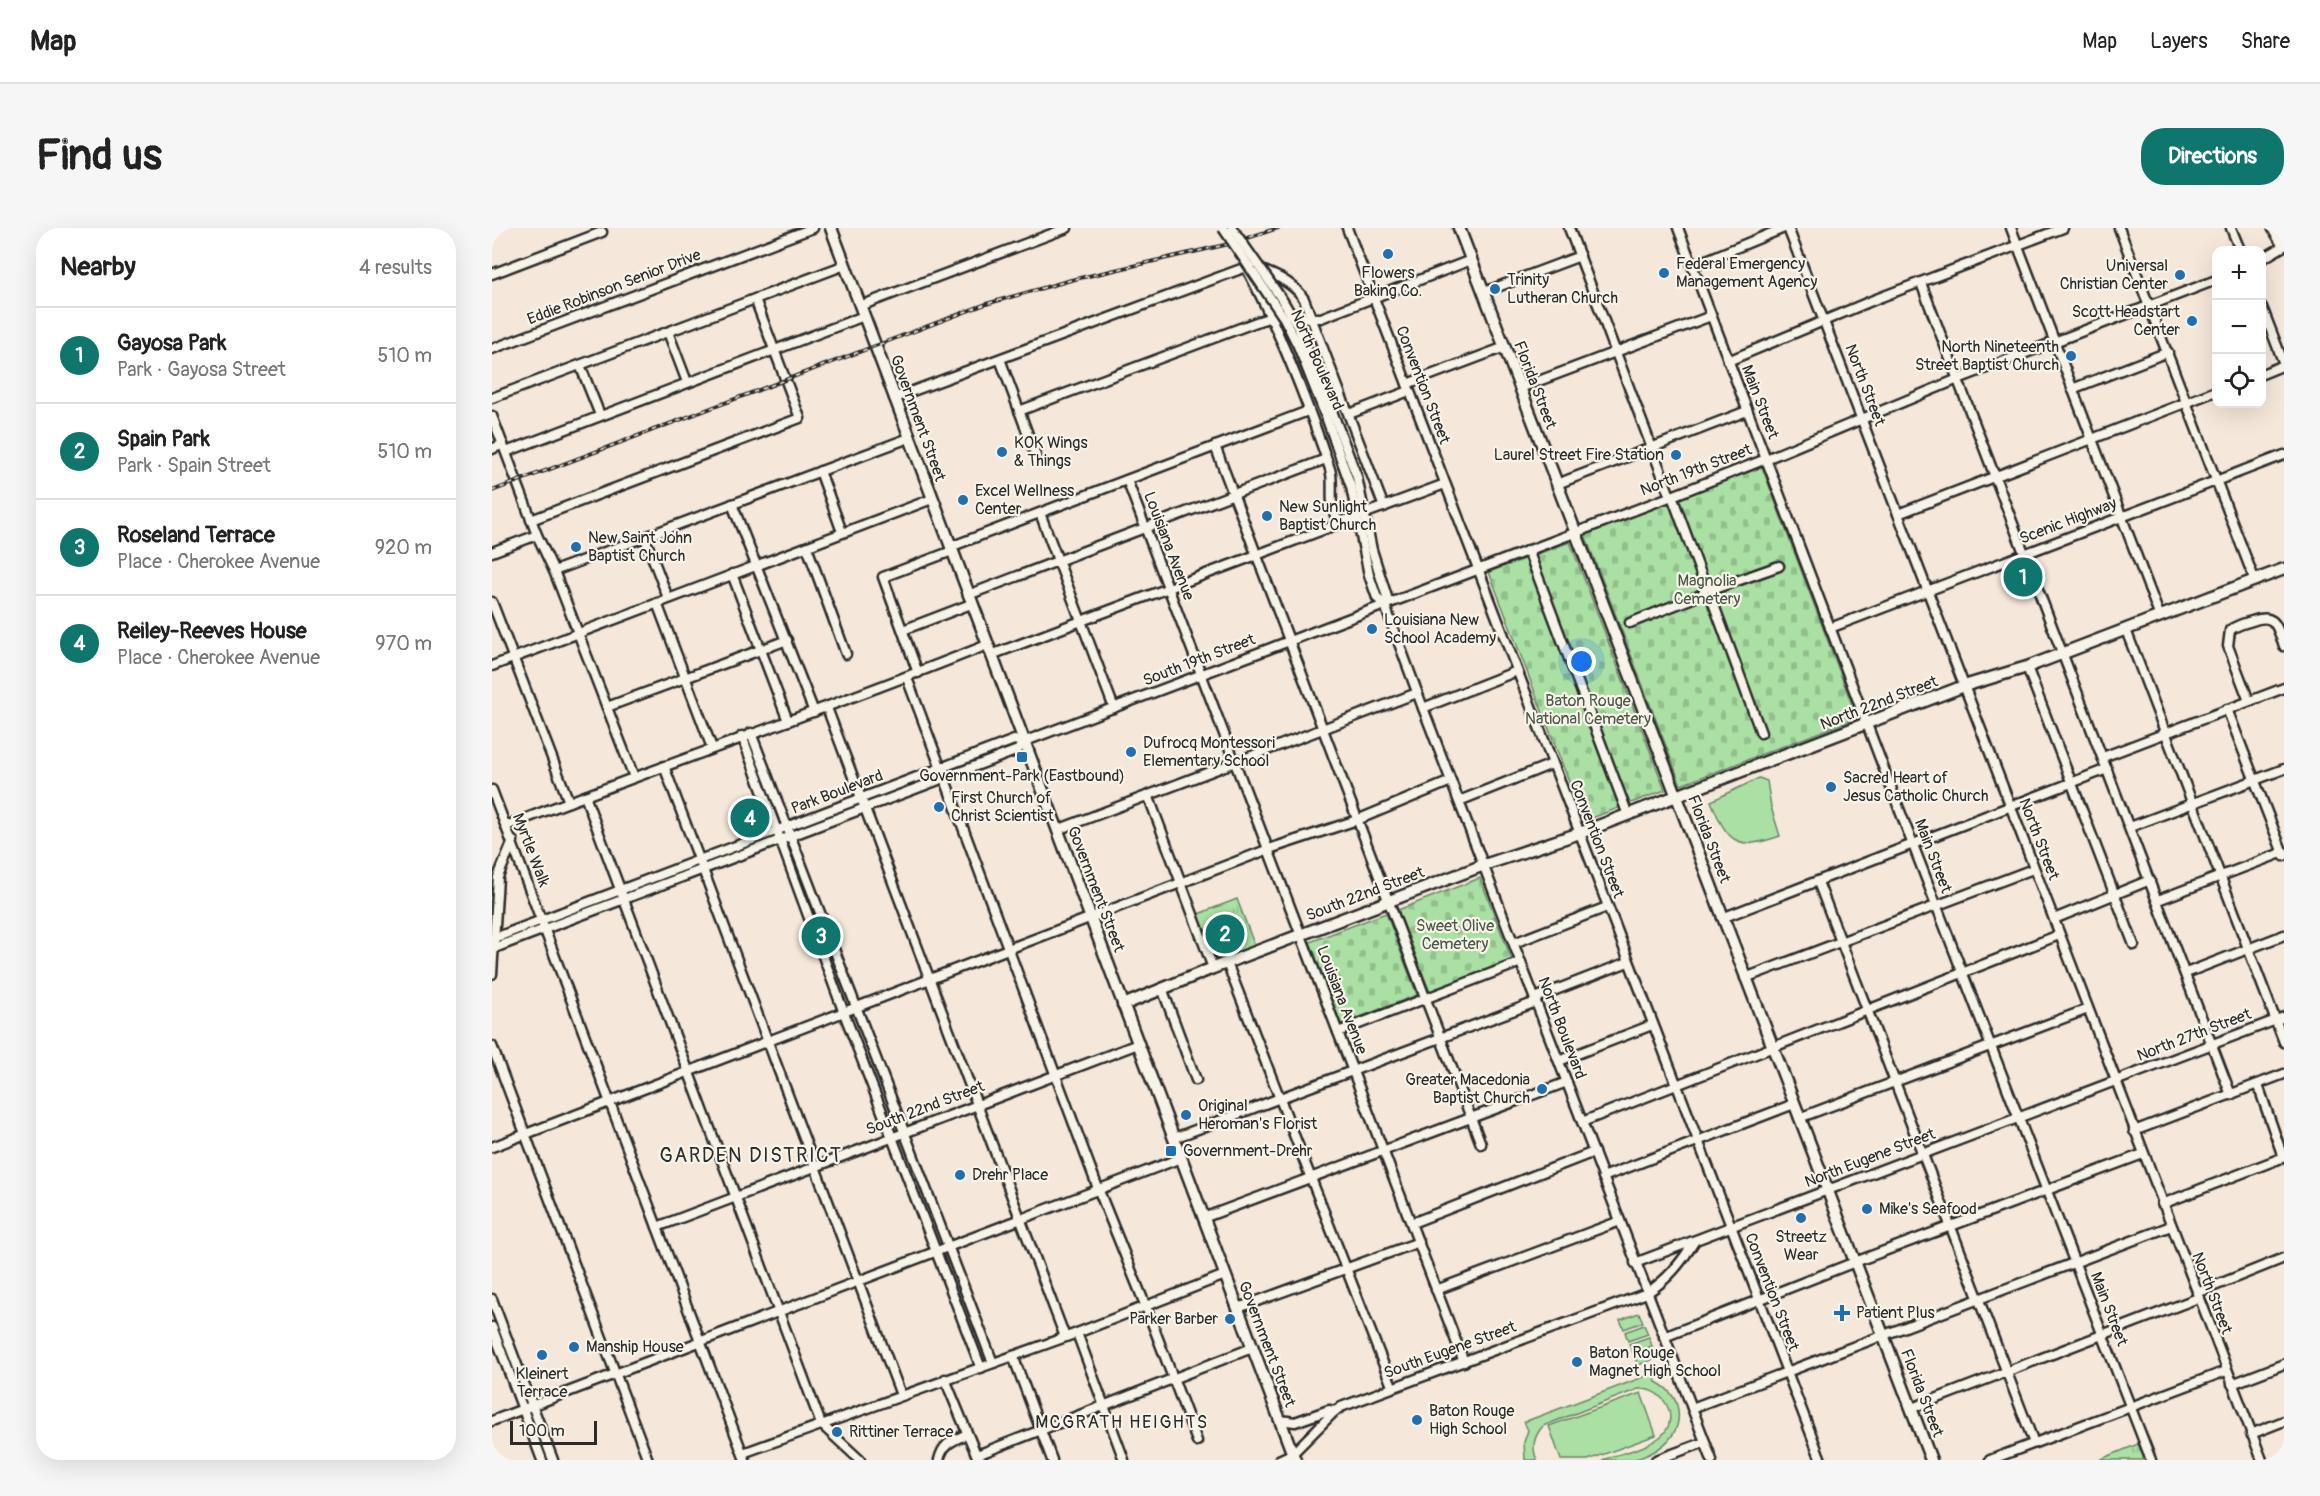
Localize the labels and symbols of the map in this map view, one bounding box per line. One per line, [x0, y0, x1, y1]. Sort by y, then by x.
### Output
street label: Eddie Robinson Senior Drive [524, 245, 704, 329]
marker: Flowers Baking Co. [1381, 247, 1395, 261]
place label: Federal Emergency Management Agency [1676, 254, 1818, 292]
place label: Universal Christian Center [2060, 256, 2168, 294]
place label: Flowers Baking Co. [1354, 263, 1422, 301]
marker: Federal Emergency Management Agency [1657, 266, 1671, 280]
marker: Universal Christian Center [2173, 268, 2187, 282]
place label: Trinity Lutheran Church [1507, 270, 1618, 308]
marker: Trinity Lutheran Church [1488, 282, 1502, 296]
place label: Scott Headstart Center [2072, 302, 2181, 340]
street label: North Boulevard [1286, 307, 1348, 413]
marker: Scott Headstart Center [2185, 314, 2199, 328]
street label: Convention Street [1391, 323, 1455, 447]
place label: North Nineteenth Street Baptist Church [1915, 337, 2059, 375]
street label: Florida Street [1509, 338, 1561, 432]
street label: North Street [1840, 341, 1890, 429]
marker: North Nineteenth Street Baptist Church [2064, 349, 2078, 363]
street label: Government Street [886, 352, 950, 484]
street label: Main Street [1737, 362, 1783, 442]
place label: KOK Wings & Things [1014, 433, 1088, 471]
street label: North 19th Street [1637, 439, 1755, 500]
marker: KOK Wings & Things [995, 445, 1009, 459]
place label: Laurel Street Fire Station [1494, 445, 1664, 465]
marker: Laurel Street Fire Station [1669, 448, 1683, 462]
place label: Excel Wellness Center [975, 481, 1074, 519]
street label: Louisiana Avenue [1139, 489, 1199, 603]
marker: Excel Wellness Center [956, 493, 970, 507]
street label: Scenic Highway [2017, 493, 2119, 549]
place label: New Sunlight Baptist Church [1279, 497, 1376, 535]
marker: New Sunlight Baptist Church [1260, 509, 1274, 523]
place label: New Saint John Baptist Church [588, 528, 692, 566]
marker: New Saint John Baptist Church [569, 540, 583, 554]
pin: 1 [2004, 554, 2042, 600]
park label: Magnolia Cemetery [1674, 571, 1740, 609]
place label: Louisiana New School Academy [1384, 610, 1496, 648]
marker: Louisiana New School Academy [1365, 622, 1379, 636]
street label: South 19th Street [1140, 629, 1259, 691]
your location [1567, 647, 1596, 676]
street label: North 22nd Street [1817, 671, 1941, 735]
park label: Baton Rouge National Cemetery [1525, 691, 1651, 729]
place label: Dufrocq Montessori Elementary School [1143, 733, 1275, 771]
marker: Dufrocq Montessori Elementary School [1124, 745, 1138, 759]
marker: Government-Park (Eastbound) [1015, 750, 1029, 764]
street label: Park Boulevard [788, 765, 886, 819]
place label: Government-Park (Eastbound) [919, 766, 1125, 786]
place label: Sacred Heart of Jesus Catholic Church [1843, 768, 1988, 806]
street label: Convention Street [1565, 777, 1629, 901]
marker: Sacred Heart of Jesus Catholic Church [1824, 780, 1838, 794]
place label: First Church of Christ Scientist [951, 788, 1054, 826]
street label: Florida Street [1683, 792, 1735, 886]
street label: North Street [2014, 795, 2064, 883]
pin: 4 [730, 796, 770, 840]
marker: First Church of Christ Scientist [932, 800, 946, 814]
street label: Myrtle Walk [508, 810, 554, 890]
street label: Main Street [1910, 816, 1956, 896]
street label: Government Street [1063, 823, 1129, 955]
street label: South 22nd Street [1303, 862, 1427, 926]
pin: 2 [1206, 912, 1244, 956]
pin: 3 [802, 914, 840, 958]
park label: Sweet Olive Cemetery [1416, 916, 1494, 954]
street label: Louisiana Avenue [1312, 943, 1372, 1057]
street label: North Boulevard [1533, 974, 1591, 1082]
street label: North 27th Street [2134, 1004, 2254, 1066]
place label: Greater Macedonia Baptist Church [1405, 1070, 1530, 1108]
street label: South 22nd Street [863, 1076, 987, 1140]
marker: Greater Macedonia Baptist Church [1535, 1082, 1549, 1096]
place label: Original Heroman's Florist [1198, 1096, 1318, 1134]
marker: Original Heroman's Florist [1179, 1108, 1193, 1122]
street label: North Eugene Street [1802, 1124, 1939, 1192]
place label: Government-Drehr [1183, 1141, 1313, 1161]
district label: GARDEN DISTRICT [659, 1143, 843, 1168]
marker: Government-Drehr [1164, 1144, 1178, 1158]
place label: Drehr Place [972, 1165, 1048, 1185]
marker: Drehr Place [953, 1168, 967, 1182]
place label: Mike's Seafood [1879, 1199, 1977, 1219]
marker: Mike's Seafood [1860, 1202, 1874, 1216]
marker: Streetz Wear [1794, 1211, 1808, 1225]
place label: Streetz Wear [1775, 1227, 1827, 1265]
street label: Convention Street [1740, 1230, 1804, 1354]
street label: North Street [2187, 1249, 2237, 1337]
street label: Main Street [2086, 1269, 2132, 1349]
street label: Government Street [1234, 1278, 1300, 1410]
place label: Patient Plus [1856, 1303, 1935, 1323]
marker: Patient Plus [1833, 1304, 1851, 1322]
place label: Parker Barber [1129, 1309, 1218, 1329]
marker: Parker Barber [1223, 1312, 1237, 1326]
street label: South Eugene Street [1381, 1317, 1519, 1383]
place label: Manship House [586, 1337, 684, 1357]
marker: Manship House [567, 1340, 581, 1354]
place label: Baton Rouge Magnet High School [1589, 1343, 1721, 1381]
street label: Florida Street [1896, 1346, 1948, 1440]
marker: Kleinert Terrace [535, 1348, 549, 1362]
marker: Baton Rouge Magnet High School [1570, 1355, 1584, 1369]
place label: Kleinert Terrace [515, 1364, 569, 1402]
place label: Baton Rouge High School [1429, 1401, 1514, 1439]
district label: MCGRATH HEIGHTS [1035, 1411, 1209, 1434]
marker: Baton Rouge High School [1410, 1413, 1424, 1427]
scale bar [510, 1418, 597, 1446]
place label: Rittiner Terrace [849, 1422, 954, 1442]
marker: Rittiner Terrace [830, 1425, 844, 1439]

